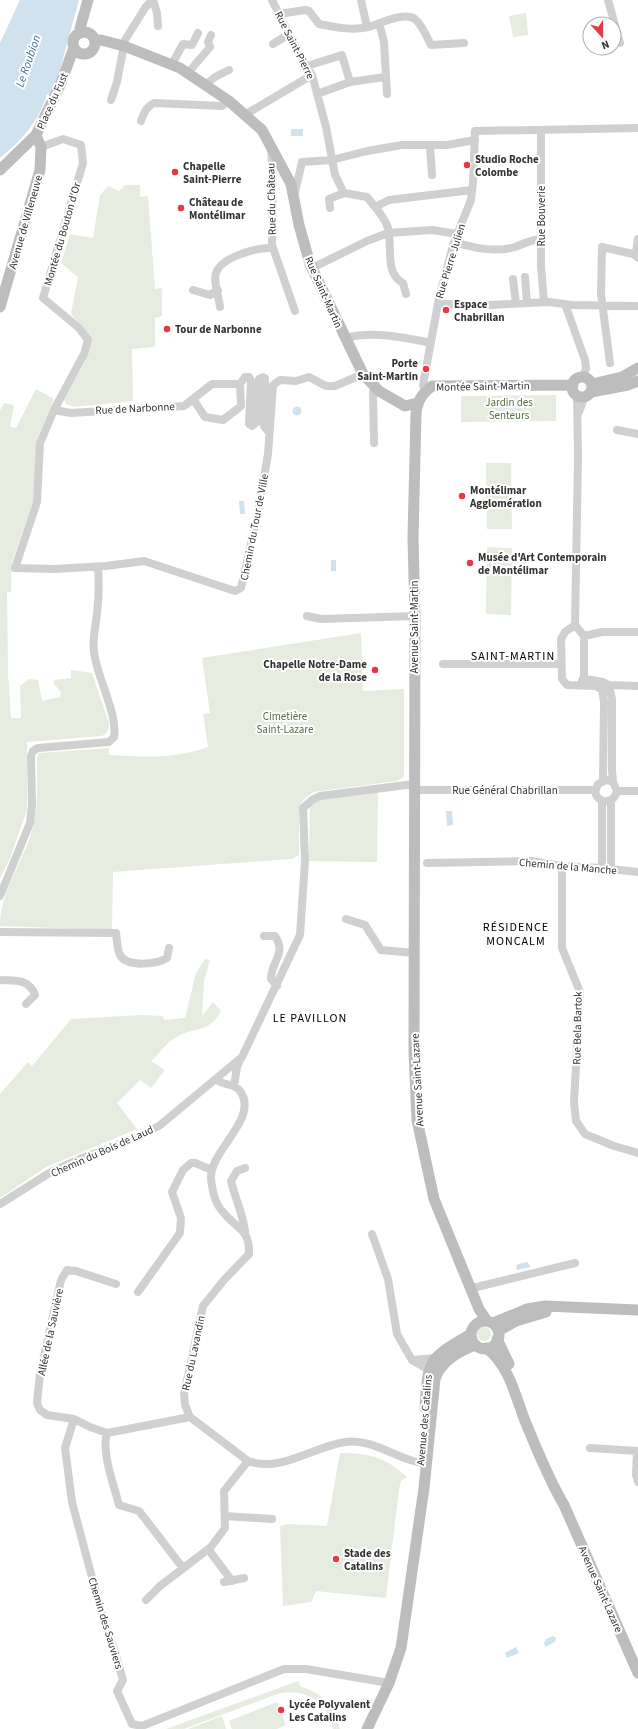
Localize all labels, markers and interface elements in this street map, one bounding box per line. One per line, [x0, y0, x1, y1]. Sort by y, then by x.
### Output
street label: Rue Saint-Pierre [271, 9, 318, 82]
north arrow [582, 16, 622, 56]
water label: Le Roubion [12, 33, 45, 90]
text: N [599, 37, 612, 53]
street label: Place du Fust [33, 70, 72, 132]
place label: Studio Roche Colombe [475, 152, 539, 180]
place label: Chapelle Saint-Pierre [183, 159, 242, 187]
marker: Studio Roche Colombe [462, 160, 472, 170]
street label: Rue du Château [263, 163, 280, 235]
marker: Chapelle Saint-Pierre [170, 167, 180, 177]
street label: Avenue de Villeneuve [5, 173, 46, 271]
street label: Montée du Bouton d'Or [41, 180, 84, 288]
street label: Rue Bouverie [534, 185, 549, 246]
place label: Château de Montélimar [189, 195, 246, 223]
marker: Château de Montélimar [176, 203, 186, 213]
street label: Rue Pierre Julien [432, 222, 469, 301]
street label: Rue Saint-Martin [301, 254, 346, 330]
place label: Espace Chabrillan [454, 297, 505, 325]
marker: Espace Chabrillan [441, 305, 451, 315]
place label: Tour de Narbonne [175, 322, 262, 337]
marker: Tour de Narbonne [162, 324, 172, 334]
place label: Porte Saint-Martin [357, 356, 418, 384]
marker: Porte Saint-Martin [421, 364, 431, 374]
street label: Montée Saint-Martin [436, 378, 530, 395]
park label: Jardin des Senteurs [485, 395, 533, 423]
street label: Rue de Narbonne [95, 399, 176, 418]
street label: Chemin du Tour de Ville [237, 472, 272, 582]
place label: Montélimar Agglomération [469, 483, 542, 511]
marker: Montélimar Agglomération [457, 491, 467, 501]
place label: Musée d'Art Contemporain de Montélimar [478, 550, 607, 578]
marker: Musée d'Art Contemporain de Montélimar [465, 558, 475, 568]
street label: Avenue Saint-Martin [407, 581, 422, 673]
district label: SAINT-MARTIN [471, 648, 555, 665]
place label: Chapelle Notre-Dame de la Rose [263, 657, 367, 685]
marker: Chapelle Notre-Dame de la Rose [370, 665, 380, 675]
park label: Cimetière Saint-Lazare [256, 709, 314, 737]
street label: Rue Général Chabrillan [452, 783, 558, 798]
street label: Chemin de la Manche [518, 855, 618, 878]
district label: RÉSIDENCE MONCALM [483, 919, 549, 950]
street label: Rue Bela Bartok [569, 991, 586, 1065]
district label: LE PAVILLON [273, 1010, 347, 1027]
street label: Avenue Saint-Lazare [408, 1033, 427, 1127]
street label: Chemin du Bois de Laud [49, 1122, 156, 1181]
street label: Allée de la Sauvière [34, 1287, 67, 1377]
street label: Rue du Lavandin [178, 1314, 209, 1392]
street label: Avenue des Catalins [413, 1374, 436, 1466]
street label: Avenue Saint-Lazare [575, 1544, 627, 1635]
place label: Stade des Catalins [344, 1546, 391, 1574]
marker: Stade des Catalins [331, 1554, 341, 1564]
street label: Chemin des Sauviers [84, 1575, 127, 1671]
place label: Lycée Polyvalent Les Catalins [289, 1697, 371, 1725]
marker: Lycée Polyvalent Les Catalins [276, 1705, 286, 1715]

